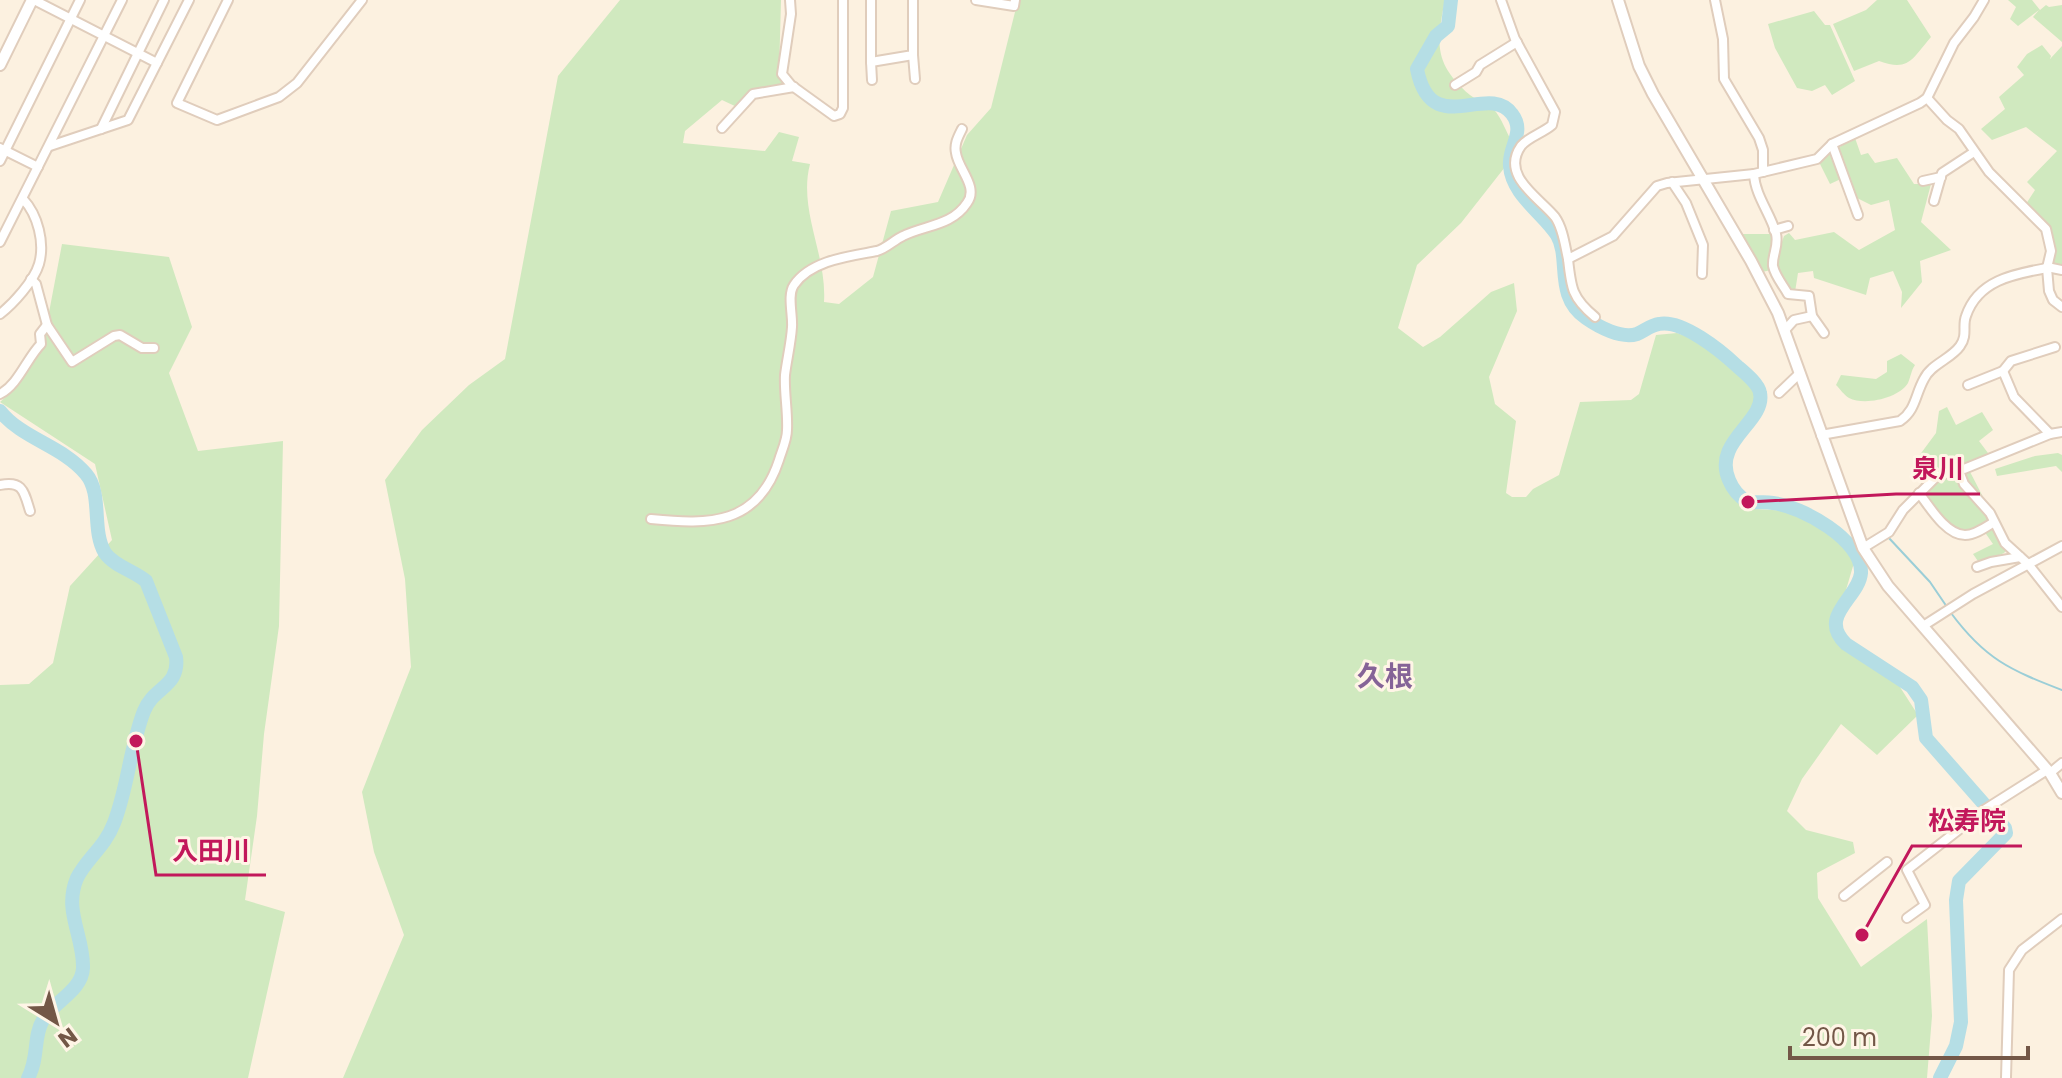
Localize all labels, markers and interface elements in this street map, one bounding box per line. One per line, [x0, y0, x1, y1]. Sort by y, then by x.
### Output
callout: 泉川 [1896, 444, 1980, 494]
text: 泉川 [1912, 451, 1964, 487]
district label: 久根 [1357, 657, 1413, 696]
callout: 松寿院 [1912, 796, 2022, 846]
text: 松寿院 [1928, 803, 2006, 839]
callout: 入田川 [156, 825, 266, 875]
text: 入田川 [172, 833, 250, 869]
north arrow [16, 982, 96, 1062]
scale bar [1790, 1010, 2028, 1060]
text: N [52, 1020, 84, 1055]
text: 200 m [1802, 1021, 1877, 1054]

